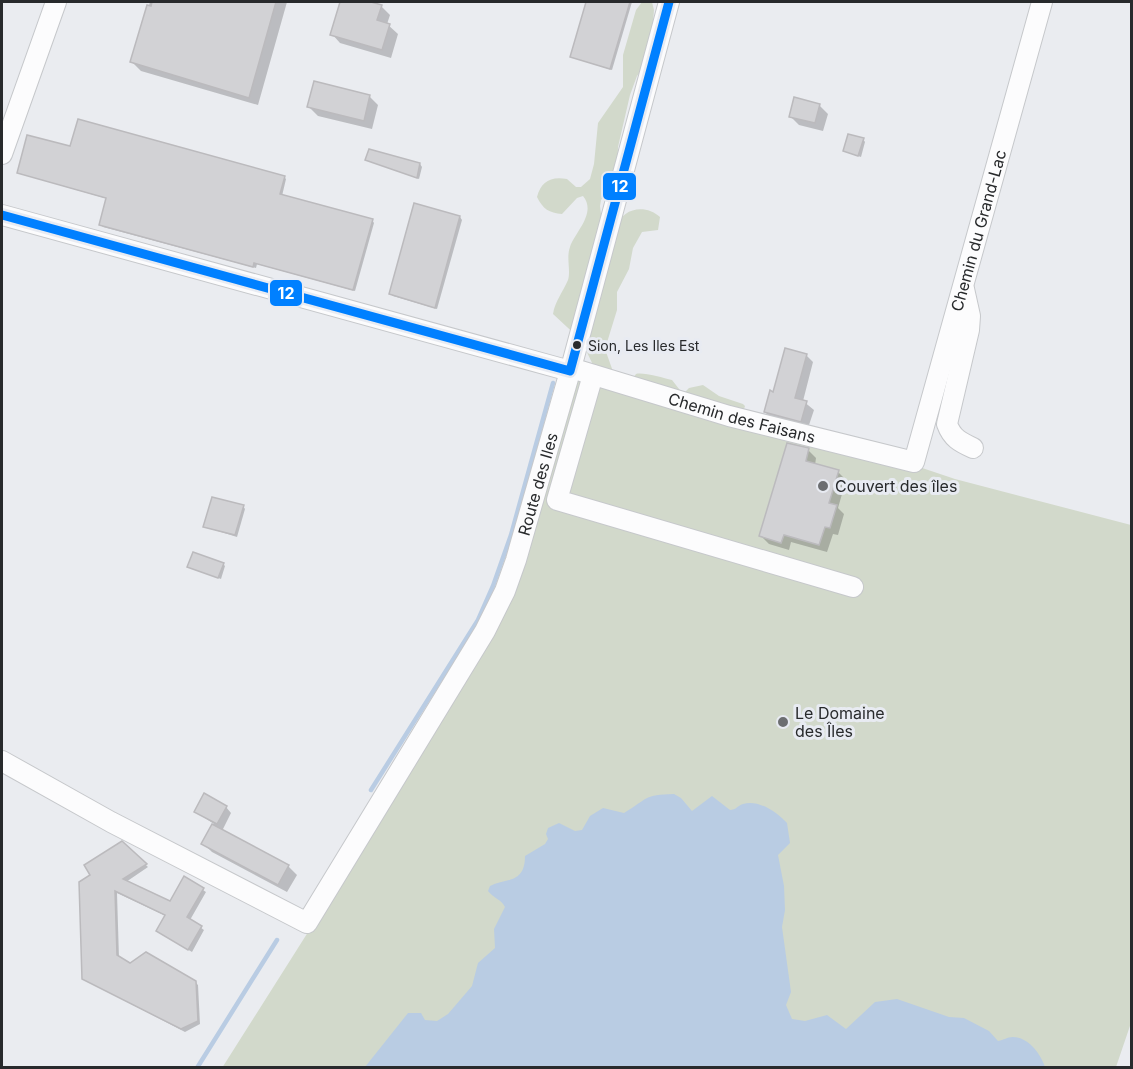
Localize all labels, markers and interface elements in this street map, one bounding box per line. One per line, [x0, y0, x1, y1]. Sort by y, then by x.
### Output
street label: Chemin du Grand-Lac [946, 148, 1010, 314]
line badge: 12 [602, 172, 637, 201]
text: 12 [612, 176, 628, 196]
line badge: 12 [269, 279, 303, 307]
text: 12 [278, 283, 294, 303]
place label: Sion, Les Iles Est [588, 337, 700, 354]
marker: Sion, Les Iles Est [571, 339, 583, 351]
street label: Chemin des Faisans [666, 388, 817, 447]
street label: Route des Iles [514, 430, 562, 538]
place label: Couvert des îles [835, 476, 957, 496]
marker: Couvert des îles [816, 479, 830, 493]
place label: Le Domaine des Îles [795, 703, 885, 741]
marker: Le Domaine des Îles [776, 715, 790, 729]

